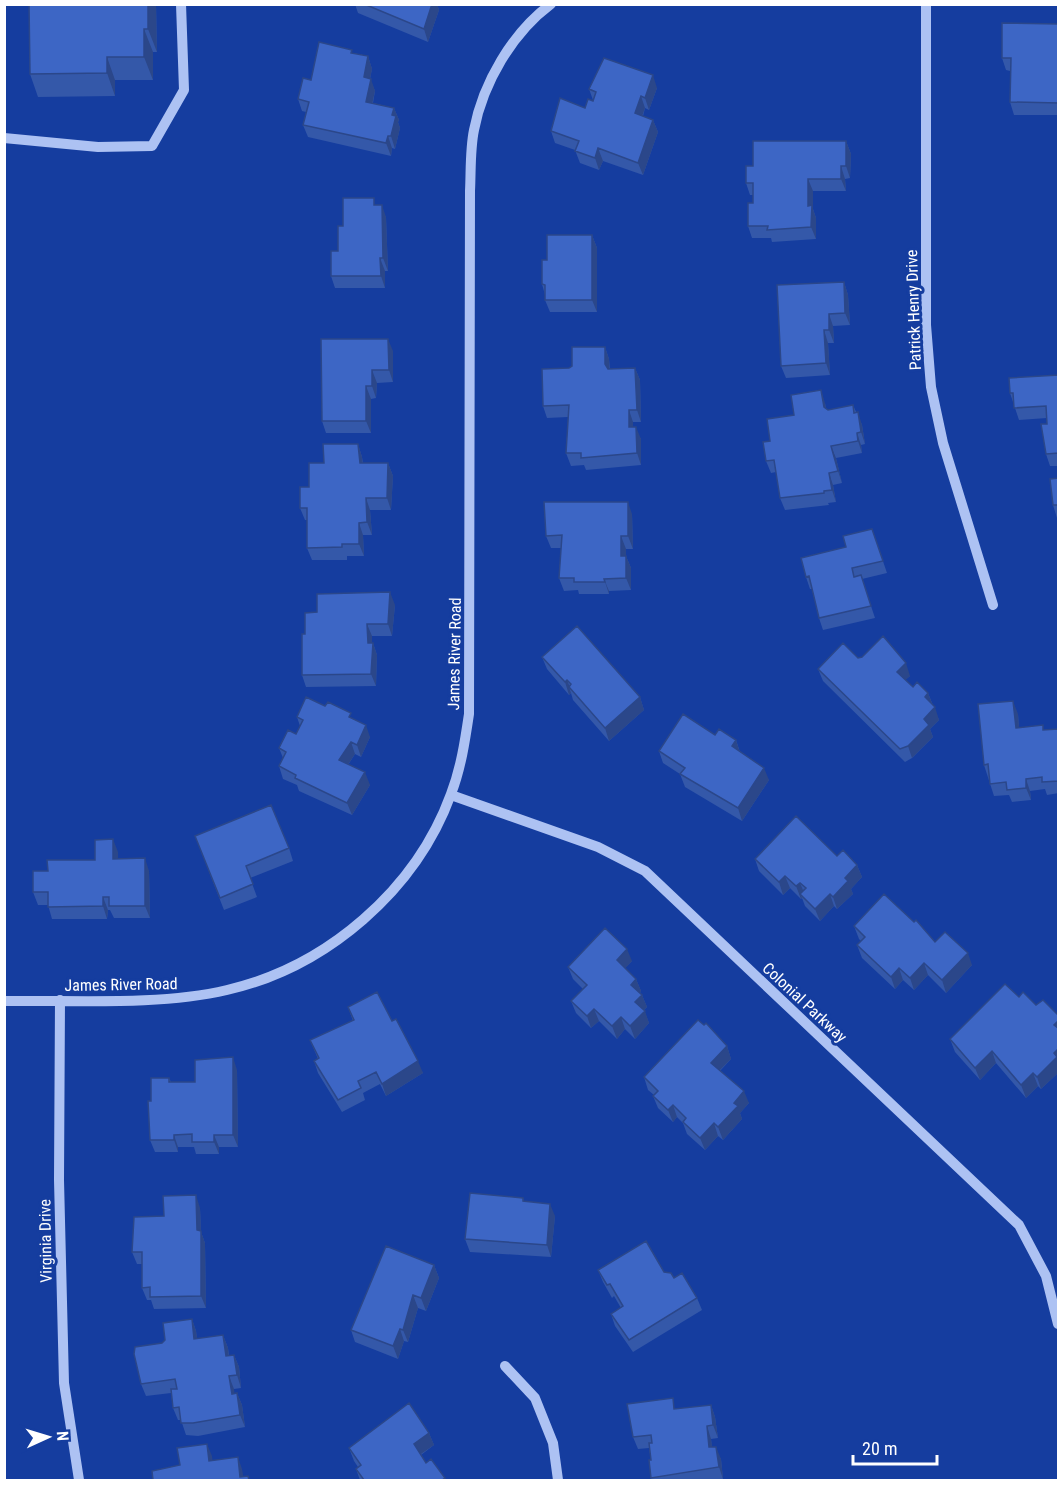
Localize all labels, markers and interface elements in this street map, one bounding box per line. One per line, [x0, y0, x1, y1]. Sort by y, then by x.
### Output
street label: Patrick Henry Drive [902, 249, 925, 371]
street label: James River Road [444, 597, 465, 711]
street label: Colonial Parkway [759, 958, 851, 1046]
street label: James River Road [64, 974, 178, 995]
street label: Virginia Drive [35, 1199, 56, 1283]
north arrow [18, 1407, 78, 1467]
scale bar [853, 1428, 937, 1466]
text: N [53, 1430, 72, 1442]
text: 20 m [862, 1438, 897, 1459]

